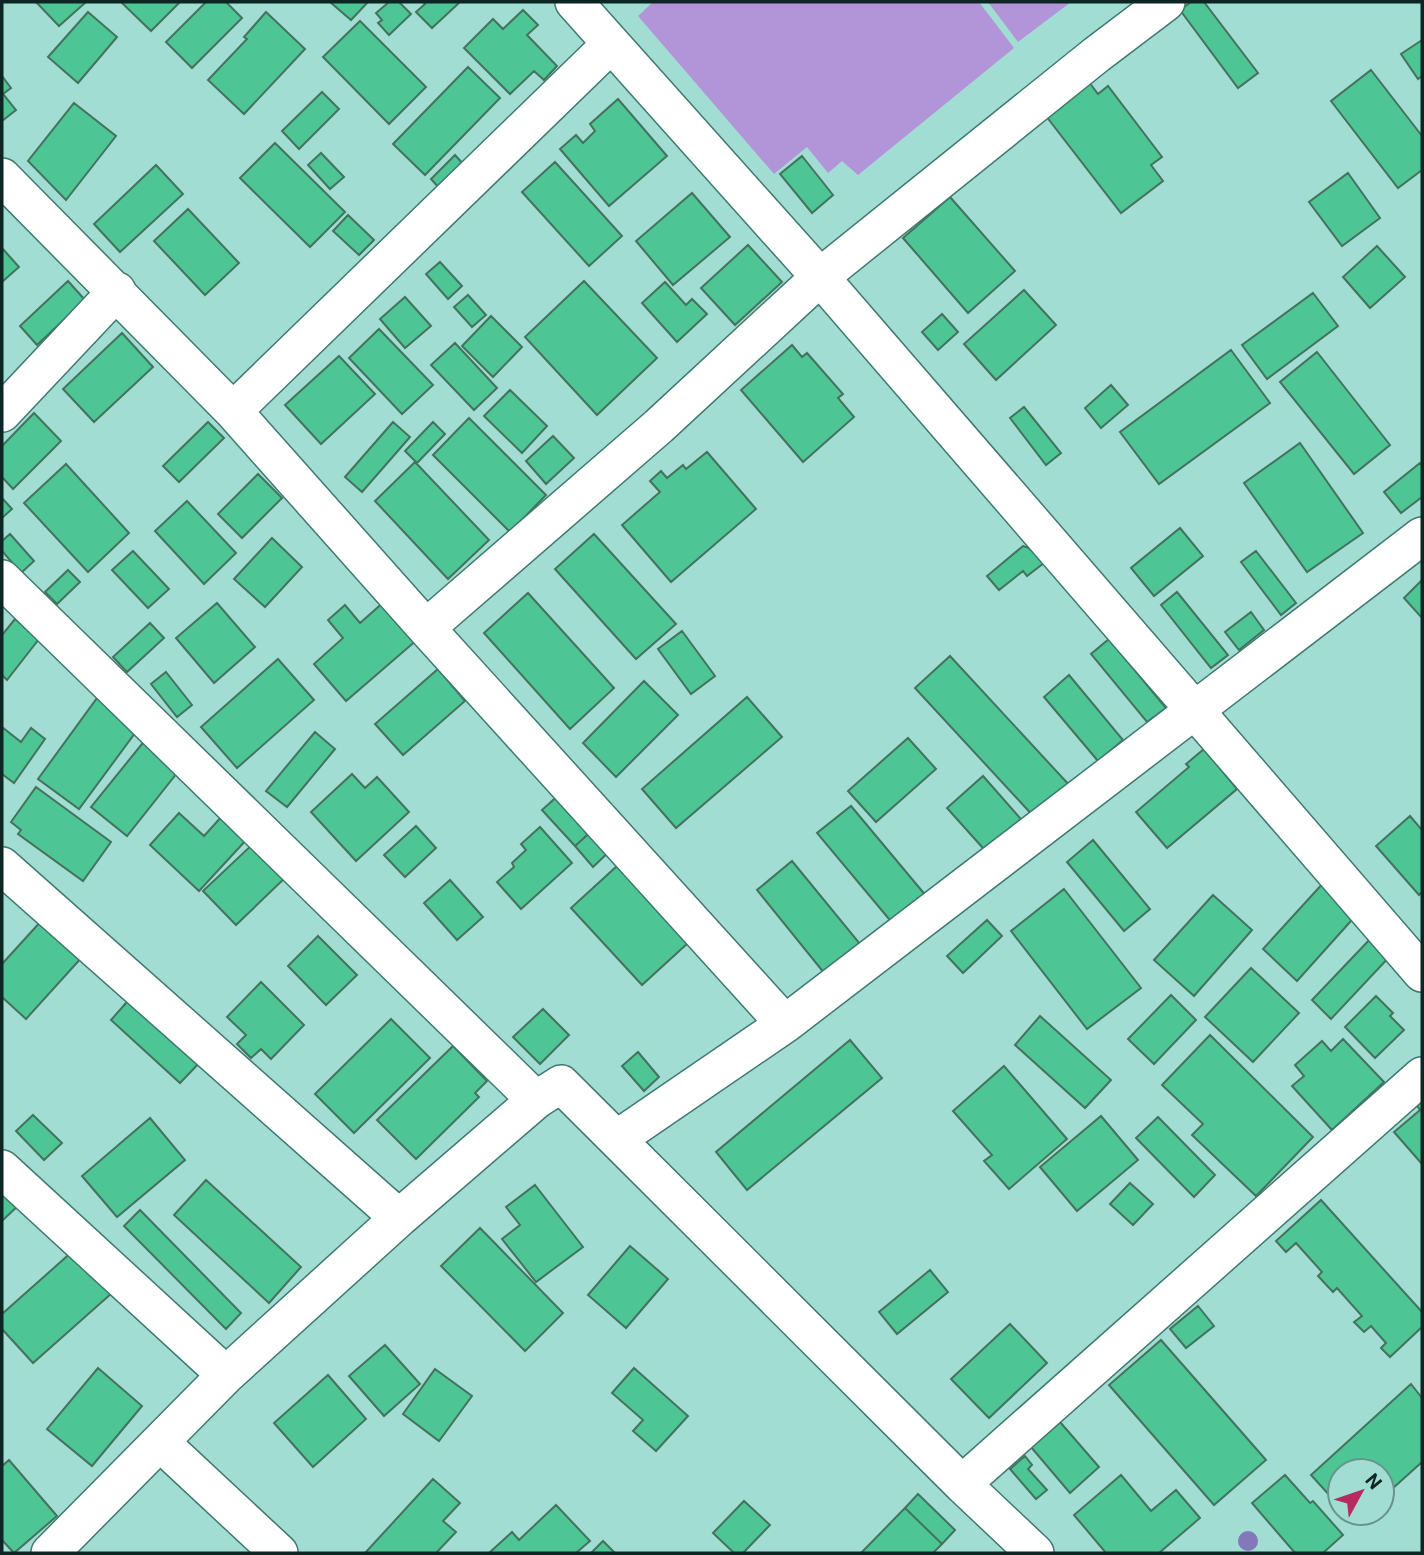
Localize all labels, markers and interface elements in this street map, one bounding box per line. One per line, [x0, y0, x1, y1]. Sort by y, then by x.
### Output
north arrow [1326, 1457, 1396, 1527]
text: N [1361, 1469, 1387, 1494]

